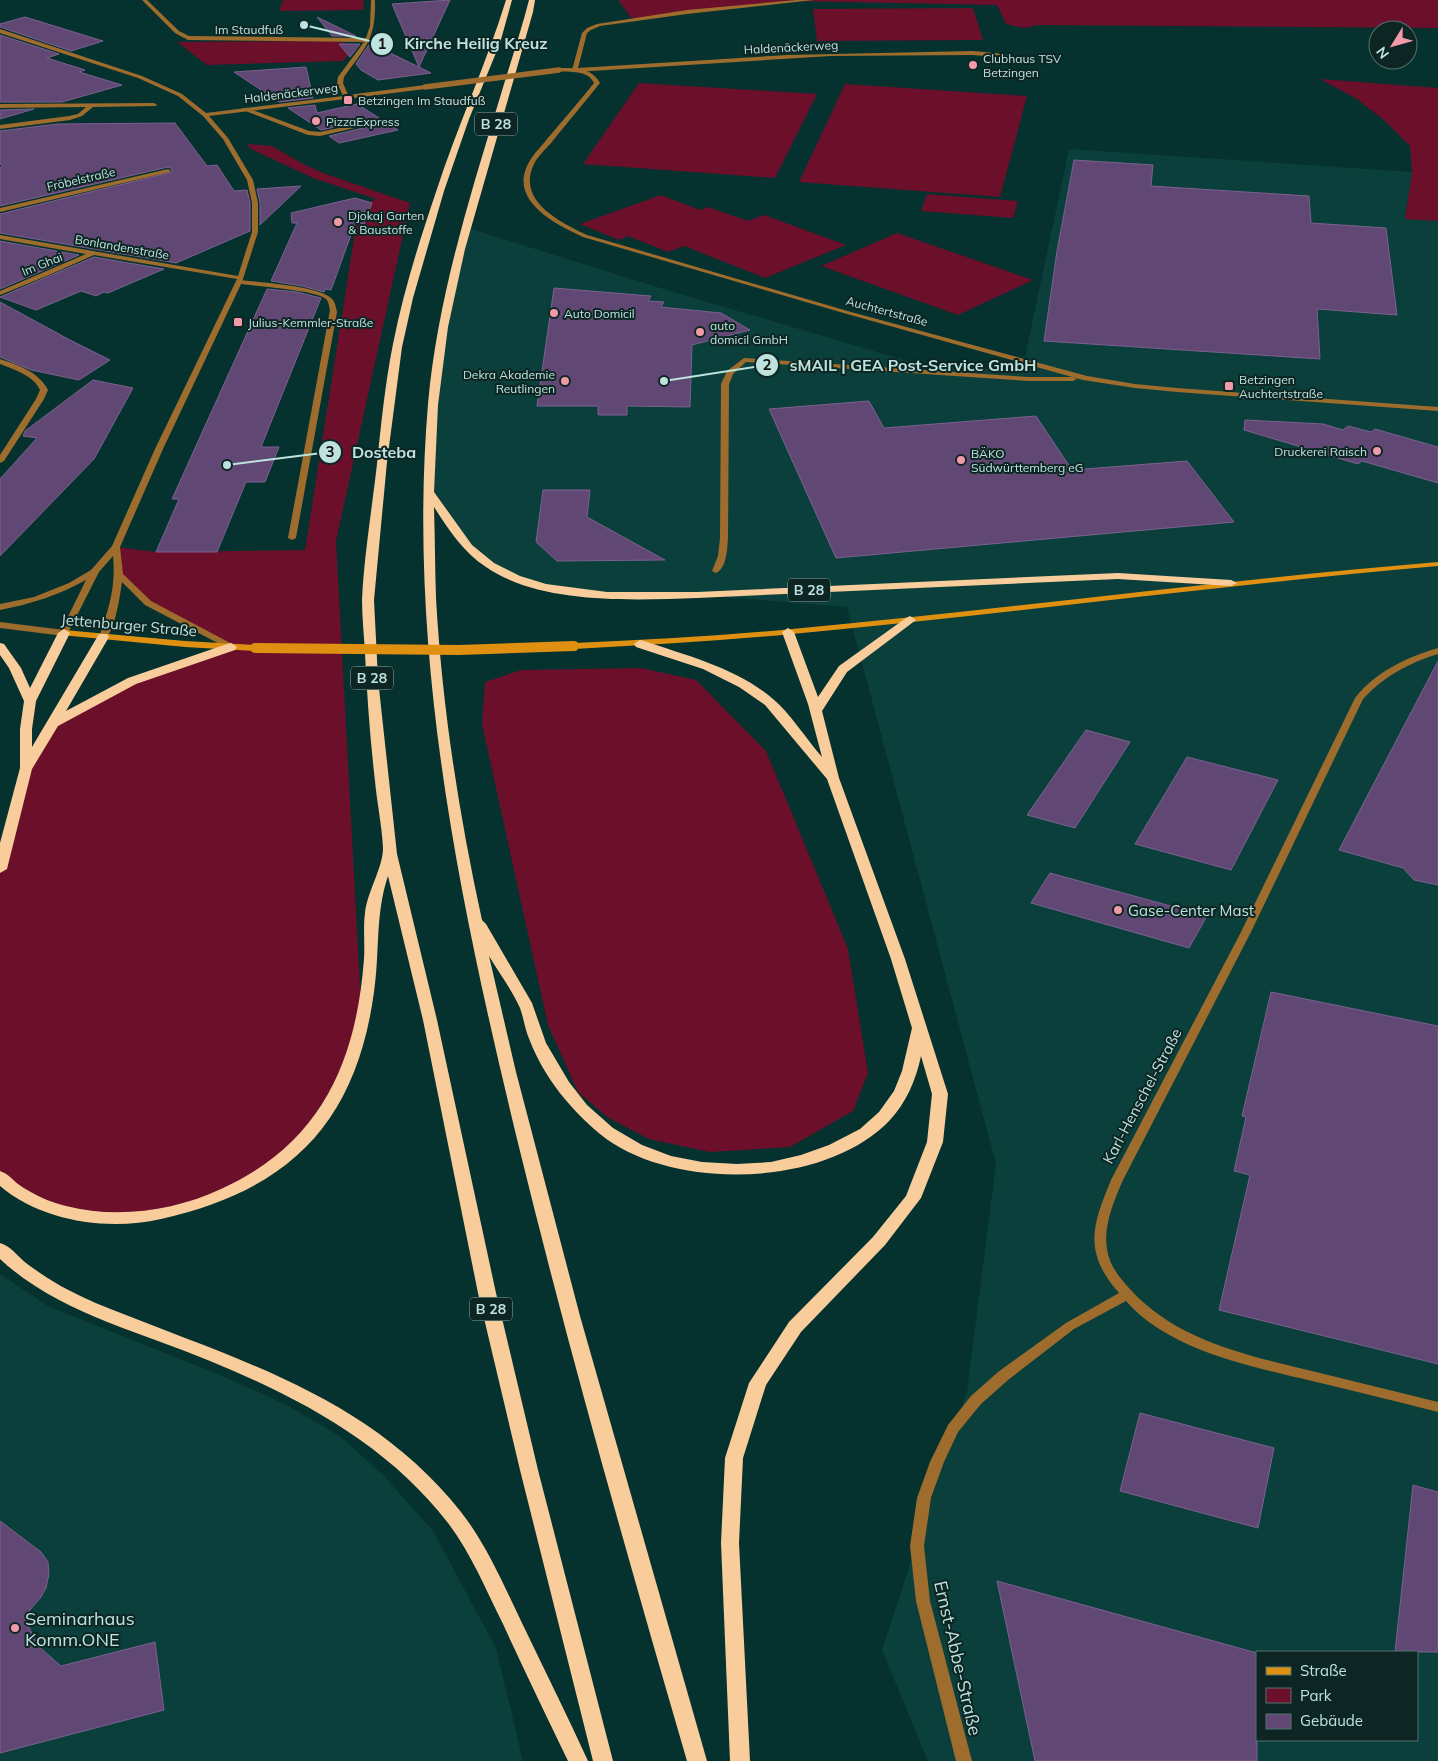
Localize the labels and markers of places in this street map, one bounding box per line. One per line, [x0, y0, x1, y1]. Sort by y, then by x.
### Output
callout: Kirche Heilig Kreuz [369, 28, 557, 59]
place label: Clubhaus TSV Betzingen [983, 51, 1062, 80]
marker: Clubhaus TSV Betzingen [967, 59, 979, 71]
place label: Betzingen Im Staudfuß [358, 93, 486, 108]
marker: Betzingen Im Staudfuß [342, 94, 354, 106]
place label: PizzaExpress [326, 114, 400, 129]
marker: PizzaExpress [310, 115, 322, 127]
place label: Djokaj Garten & Baustoffe [348, 208, 424, 237]
marker: Djokaj Garten & Baustoffe [332, 216, 344, 228]
place label: Auto Domicil [564, 306, 635, 321]
marker: Auto Domicil [548, 307, 560, 319]
place label: Julius-Kemmler-Straße [248, 315, 373, 330]
marker: Julius-Kemmler-Straße [232, 316, 244, 328]
place label: auto domicil GmbH [710, 318, 788, 347]
marker: auto domicil GmbH [694, 326, 706, 338]
callout: sMAIL | GEA Post-Service GmbH [754, 350, 1046, 381]
place label: Dekra Akademie Reutlingen [463, 367, 555, 396]
place label: Betzingen Auchtertstraße [1239, 372, 1323, 401]
marker: Dekra Akademie Reutlingen [559, 375, 571, 387]
marker: Betzingen Auchtertstraße [1223, 380, 1235, 392]
callout: Dosteba [317, 437, 426, 468]
place label: Druckerei Raisch [1274, 444, 1367, 459]
marker: Druckerei Raisch [1371, 445, 1383, 457]
place label: BÄKO Südwürttemberg eG [971, 446, 1084, 475]
marker: BÄKO Südwürttemberg eG [955, 454, 967, 466]
place label: Gase-Center Mast [1128, 901, 1254, 920]
marker: Gase-Center Mast [1112, 904, 1124, 916]
place label: Seminarhaus Komm.ONE [25, 1607, 135, 1651]
marker: Seminarhaus Komm.ONE [9, 1622, 21, 1634]

